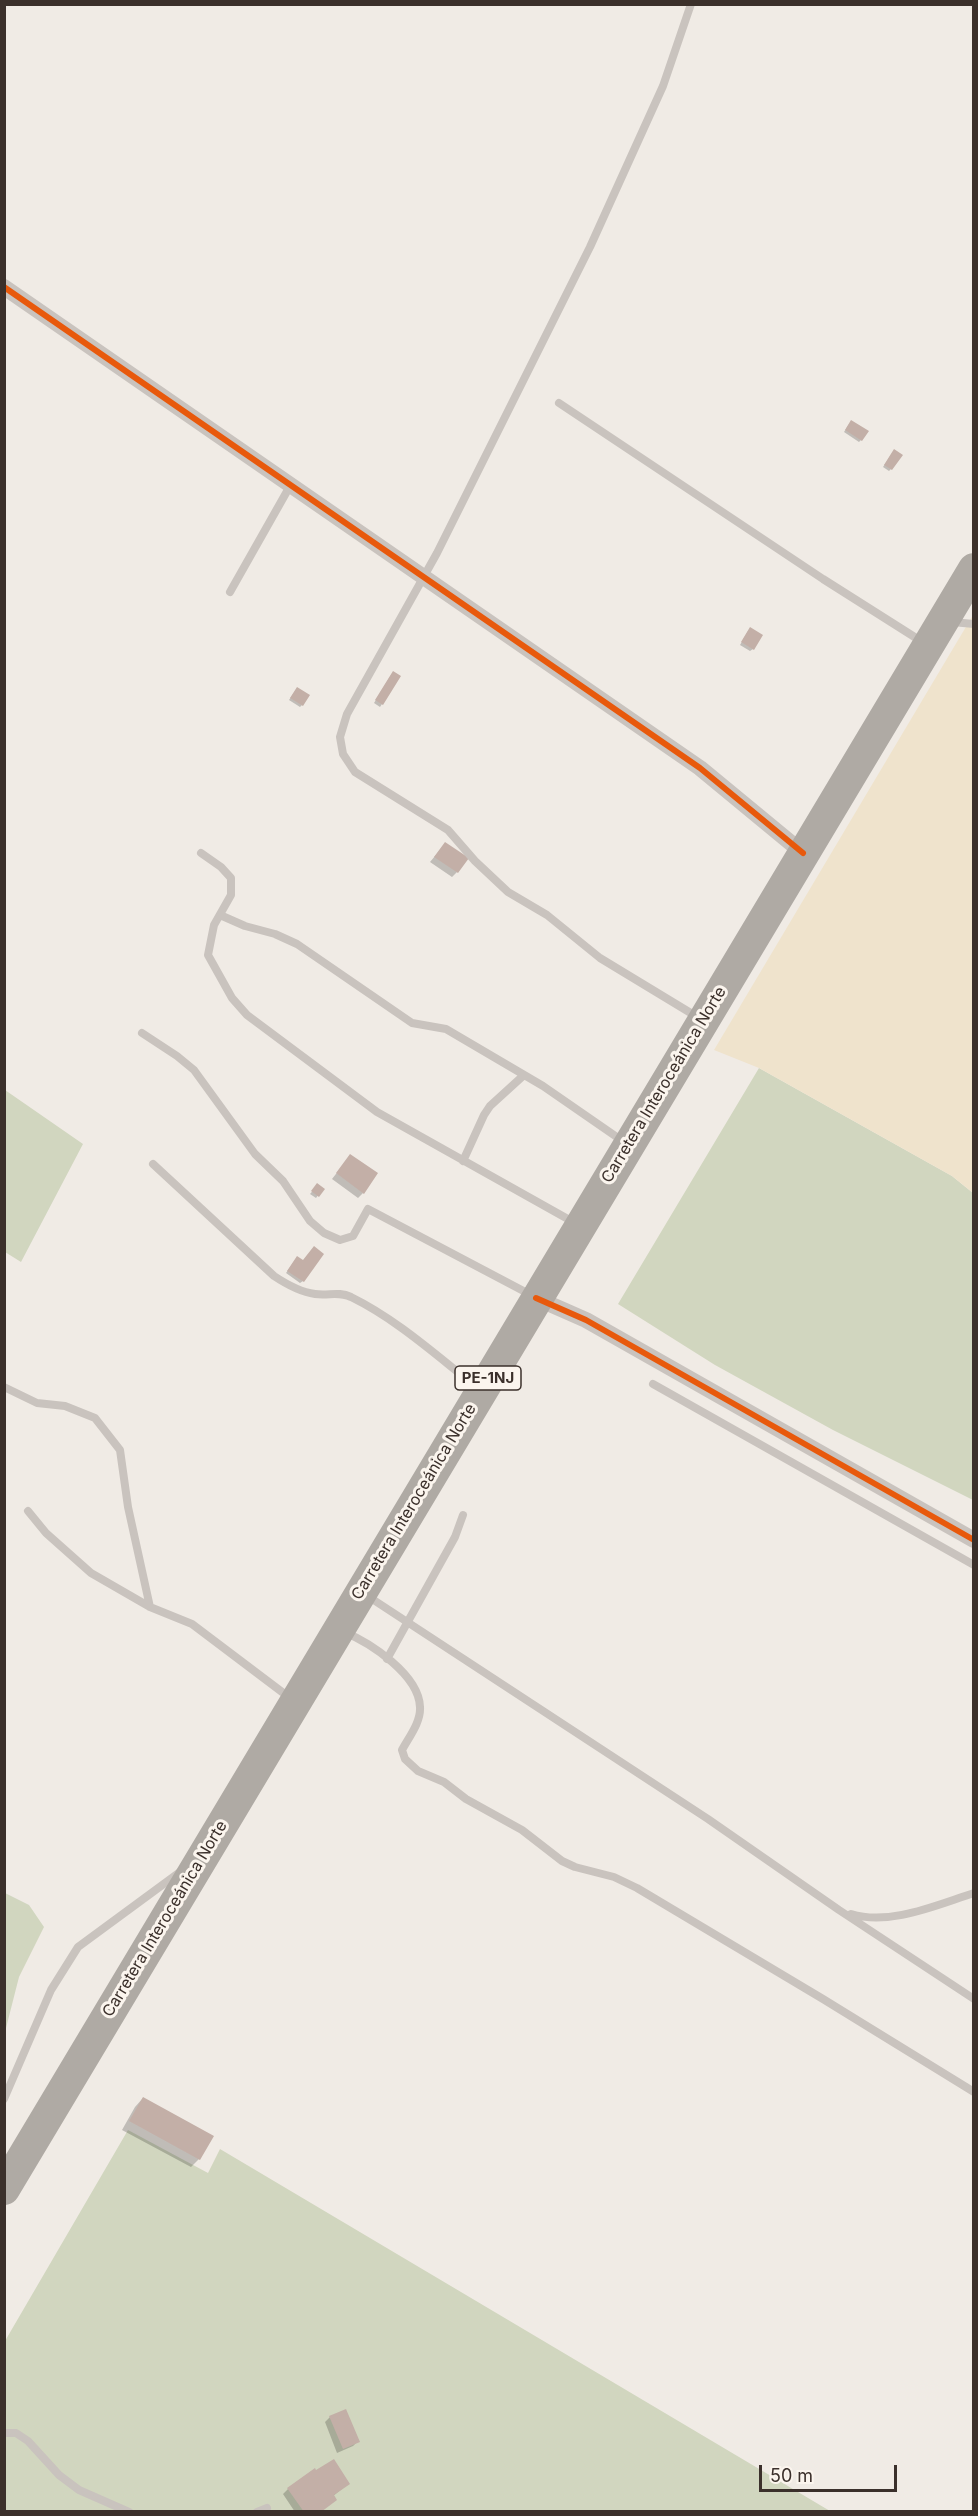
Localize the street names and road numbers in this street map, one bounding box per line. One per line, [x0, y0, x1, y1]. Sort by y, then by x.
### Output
street label: Carretera Interoceánica Norte [598, 983, 730, 1187]
road number: PE-1NJ [455, 1366, 521, 1390]
street label: Carretera Interoceánica Norte [348, 1400, 480, 1604]
street label: Carretera Interoceánica Norte [99, 1817, 231, 2021]

